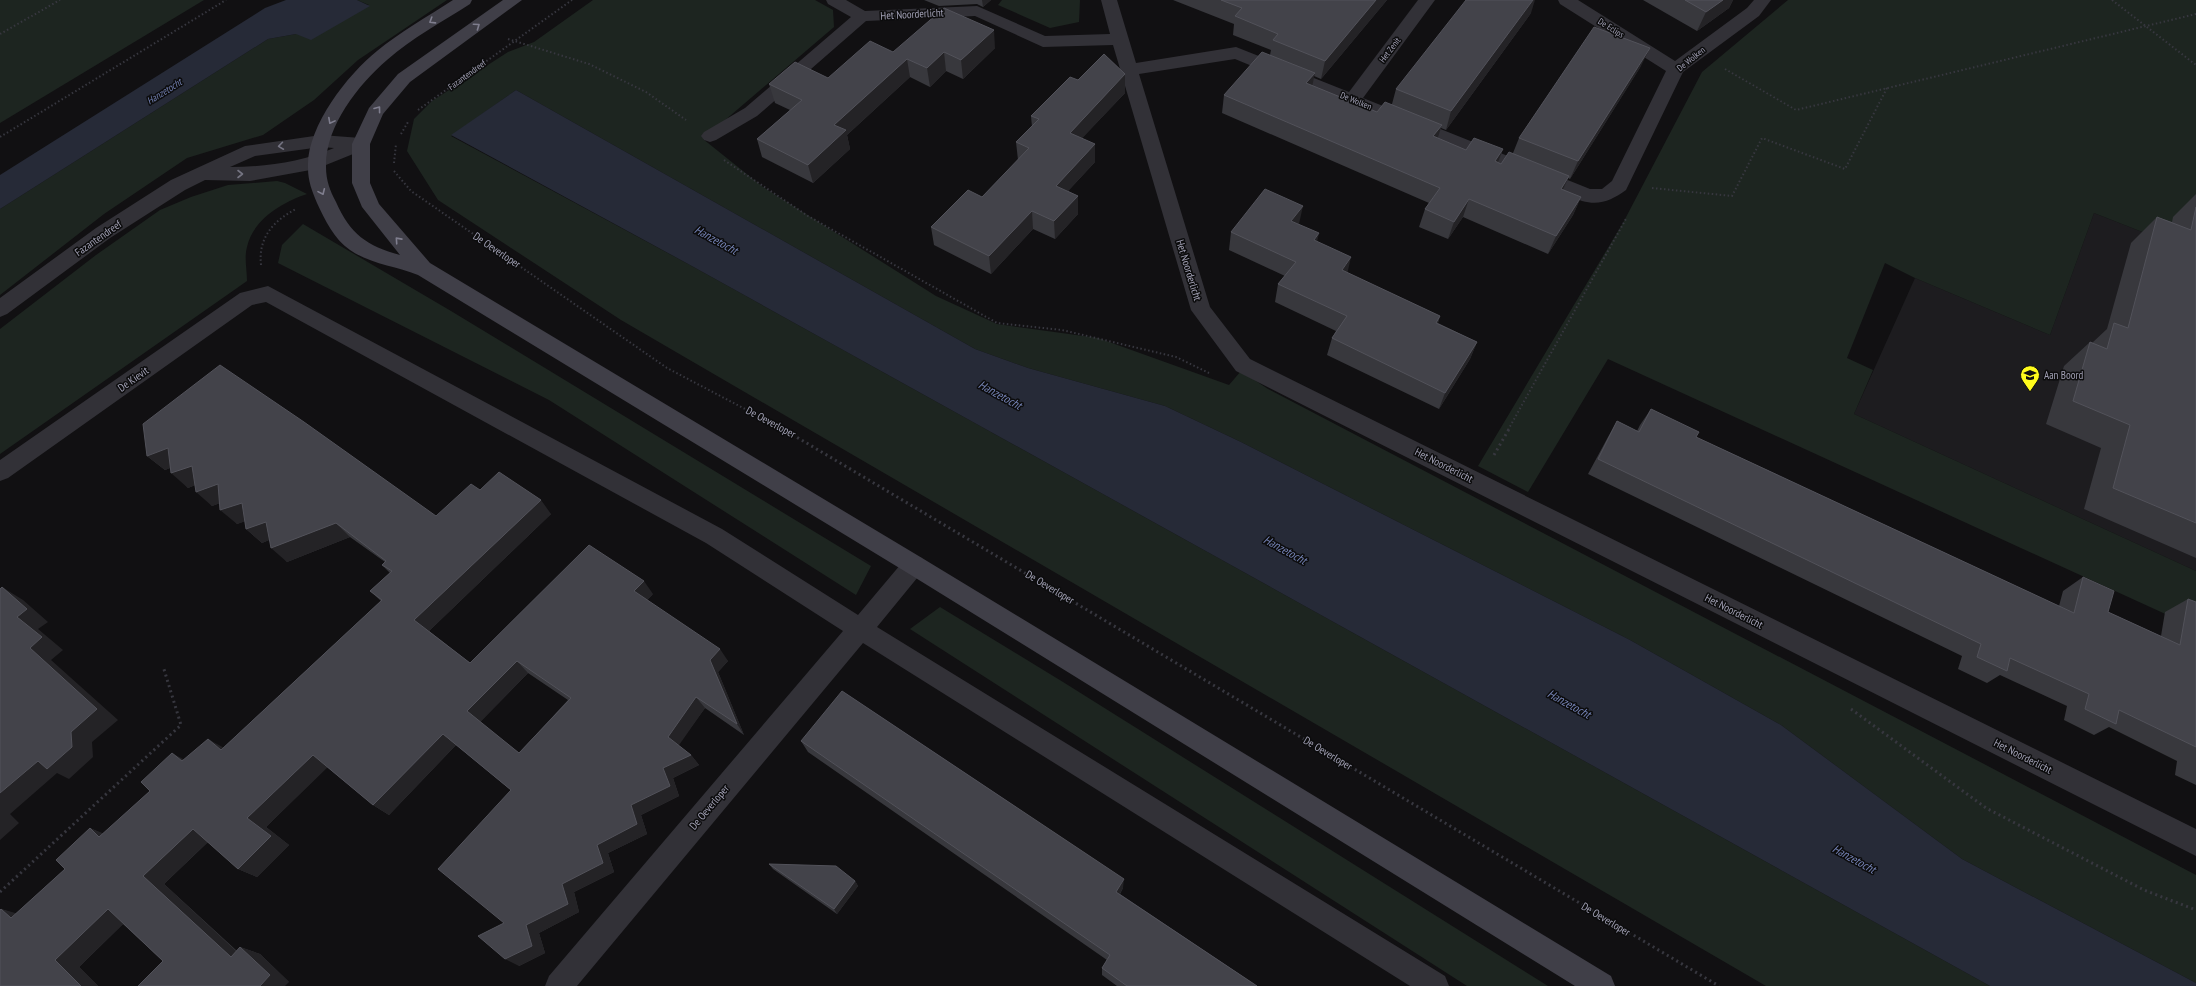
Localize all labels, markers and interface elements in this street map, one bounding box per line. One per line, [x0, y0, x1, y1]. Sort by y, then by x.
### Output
street label: Het Noorderlicht [880, 5, 944, 23]
street label: De Eclips [1596, 15, 1626, 40]
one-way arrow [429, 17, 436, 24]
one-way arrow [473, 23, 480, 31]
street label: Het Zenit [1377, 35, 1403, 64]
street label: De Wolken [1674, 44, 1707, 73]
street label: Fazantendreef [446, 57, 488, 92]
water label: Hanzetocht [144, 75, 185, 107]
street label: De Wolken [1339, 89, 1374, 112]
one-way arrow [373, 106, 380, 113]
one-way arrow [328, 117, 335, 124]
one-way arrow [278, 141, 284, 150]
one-way arrow [237, 170, 243, 178]
one-way arrow [318, 189, 326, 196]
street label: Fazantendreef [72, 216, 125, 259]
water label: Hanzetocht [692, 222, 742, 258]
street label: De Oeverloper [470, 229, 524, 271]
one-way arrow [396, 238, 403, 245]
street label: Het Noorderlicht [1173, 238, 1205, 302]
street label: De Kievit [115, 363, 151, 395]
school or university icon: Aan Boord [2019, 364, 2041, 392]
place label: Aan Boord [2044, 368, 2083, 382]
water label: Hanzetocht [976, 377, 1026, 413]
street label: De Oeverloper [744, 403, 798, 441]
street label: Het Noorderlicht [1413, 444, 1475, 486]
water label: Hanzetocht [1261, 532, 1311, 568]
street label: De Oeverloper [1023, 567, 1077, 607]
street label: Het Noorderlicht [1703, 590, 1765, 632]
water label: Hanzetocht [1545, 686, 1595, 722]
street label: De Oeverloper [1301, 733, 1355, 773]
street label: Het Noorderlicht [1992, 735, 2054, 777]
street label: De Oeverloper [686, 782, 732, 832]
water label: Hanzetocht [1830, 841, 1880, 877]
street label: De Oeverloper [1579, 899, 1633, 939]

